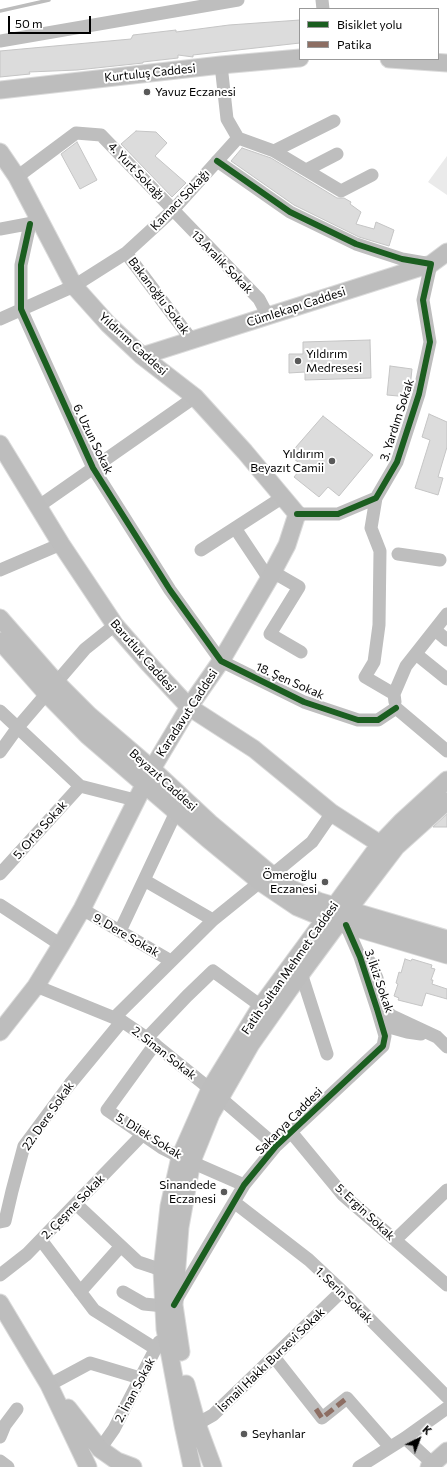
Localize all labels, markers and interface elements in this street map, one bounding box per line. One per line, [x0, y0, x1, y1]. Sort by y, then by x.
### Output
scale bar [10, 8, 93, 34]
legend [299, 8, 439, 60]
text: 50 m [15, 16, 43, 30]
text: Bisiklet yolu [337, 17, 402, 31]
text: Patika [337, 37, 372, 51]
street label: Kurtuluş Caddesi [104, 61, 196, 85]
place label: Yavuz Eczanesi [155, 85, 236, 99]
marker: Yavuz Eczanesi [142, 87, 152, 97]
street label: 4. Yurt Sokağı [105, 139, 167, 203]
street label: Kamacı Sokağı [147, 167, 213, 233]
street label: 13.Aralık Sokak [188, 227, 256, 297]
street label: Bakanoğlu Sokak [125, 255, 193, 337]
street label: Cümlekapı Caddesi [245, 284, 347, 330]
street label: Yıldırım Caddesi [96, 310, 170, 378]
place label: Yıldırım Medresesi [306, 347, 362, 375]
marker: Yıldırım Medresesi [293, 356, 303, 366]
street label: 3. Yardım Sokak [377, 377, 417, 463]
street label: 6. Uzun Sokak [70, 402, 116, 476]
place label: Yıldırım Beyazıt Camii [250, 447, 324, 475]
marker: Yıldırım Beyazıt Camii [327, 456, 337, 466]
street label: Barutluk Caddesi [107, 616, 179, 696]
street label: 18. Şen Sokak [254, 660, 326, 702]
street label: Karadavut Caddesi [153, 666, 221, 760]
street label: Beyazıt Caddesi [126, 746, 200, 814]
street label: 5. Orta Sokak [10, 798, 70, 862]
place label: Ömeroğlu Eczanesi [262, 868, 317, 896]
marker: Ömeroğlu Eczanesi [320, 877, 330, 887]
street label: Fatih Sultan Mehmet Caddesi [238, 899, 342, 1037]
street label: 9. Dere Sokak [90, 910, 162, 960]
street label: 3. İkiz Sokak [361, 947, 397, 1015]
street label: 2. Sinan Sokak [129, 1023, 199, 1083]
street label: 22. Dere Sokak [19, 1079, 77, 1153]
street label: Sakarya Caddesi [253, 1085, 325, 1157]
street label: 5. Dilek Sokak [113, 1110, 185, 1162]
street label: 2. Çeşme Sokak [39, 1172, 107, 1242]
place label: Sinandede Eczanesi [159, 1178, 216, 1206]
street label: 5. Ergin Sokak [332, 1181, 398, 1243]
marker: Sinandede Eczanesi [219, 1187, 229, 1197]
street label: 1. Serin Sokak [312, 1264, 376, 1326]
street label: İsmail Hakkı Bursevi Sokak [214, 1305, 328, 1415]
street label: 2. İnan Sokak [112, 1355, 158, 1425]
north arrow [399, 1419, 439, 1459]
text: K [420, 1422, 435, 1437]
place label: Seyhanlar [252, 1427, 306, 1441]
marker: Seyhanlar [239, 1429, 249, 1439]

